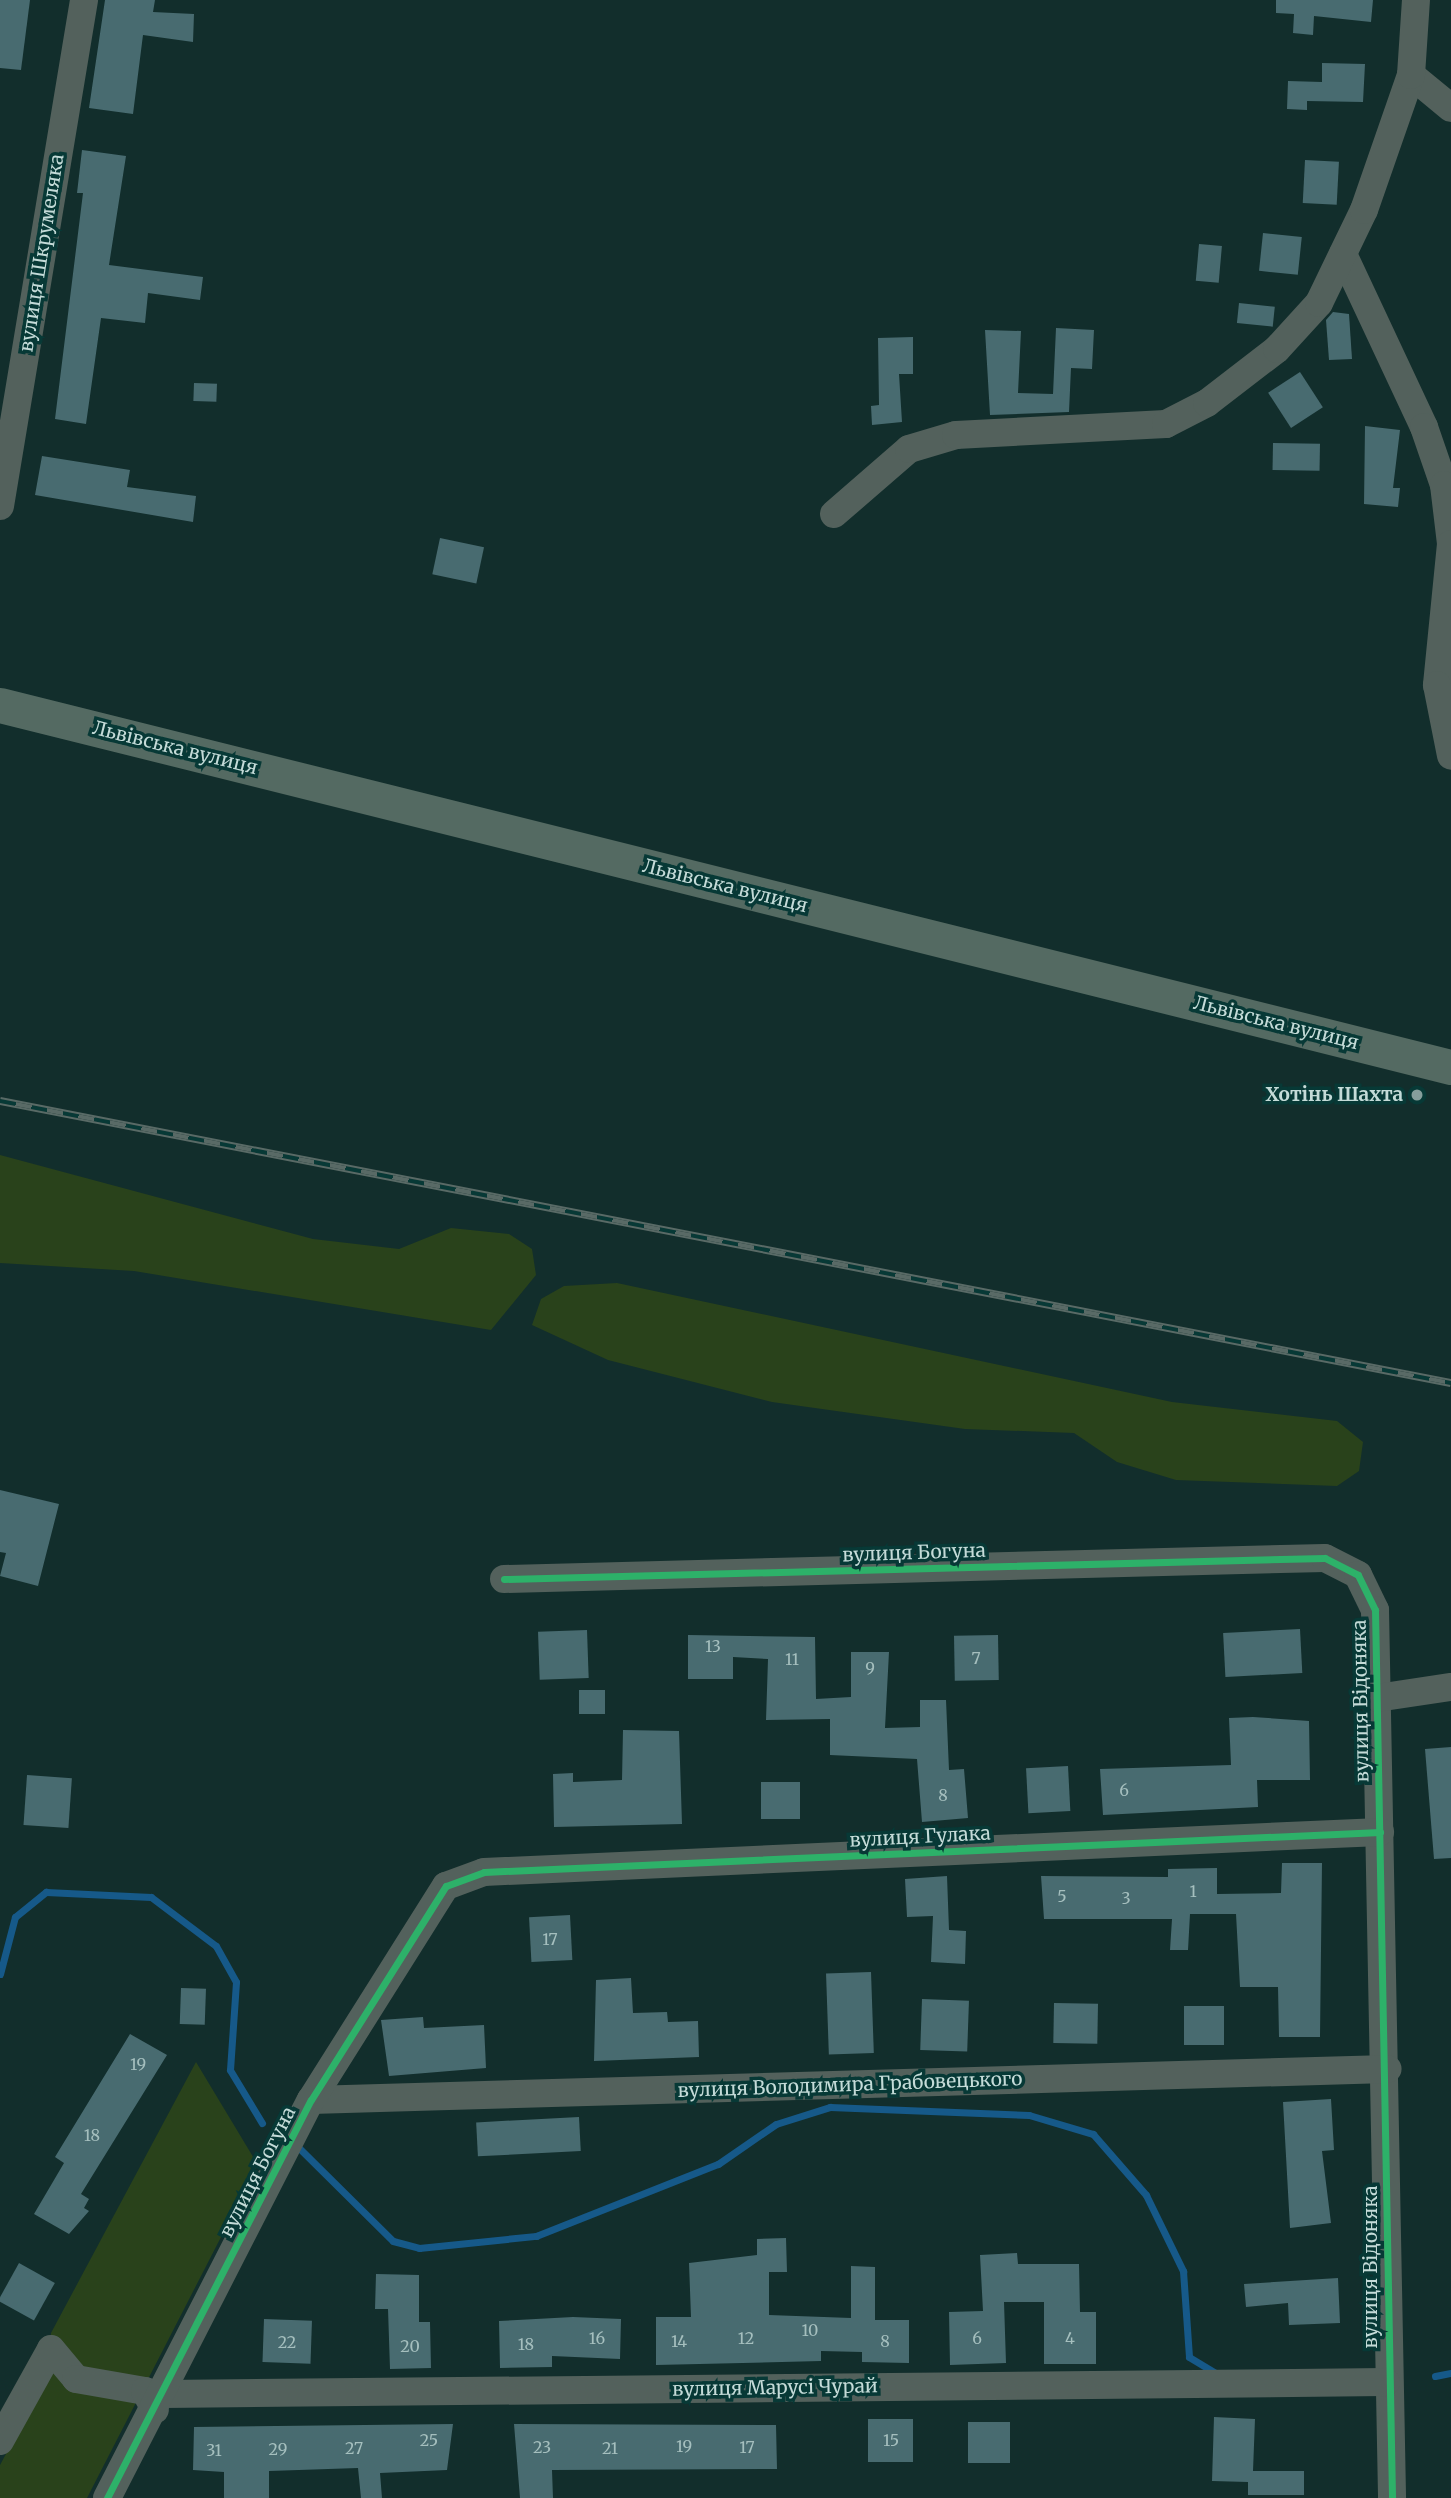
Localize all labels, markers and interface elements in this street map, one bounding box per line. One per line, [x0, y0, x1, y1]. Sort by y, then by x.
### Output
street label: вулиця Шкрумеляка [15, 152, 69, 354]
street label: Львівська вулиця [90, 716, 260, 780]
street label: Львівська вулиця [640, 854, 810, 918]
street label: Львівська вулиця [1191, 991, 1361, 1055]
place label: Хотінь Шахта [1265, 1084, 1403, 1106]
marker: Хотінь Шахта [1409, 1087, 1425, 1103]
street label: вулиця Богуна [842, 1539, 986, 1567]
street label: вулиця Відоняка [1348, 1619, 1374, 1783]
house number: 13 [705, 1636, 721, 1656]
house number: 7 [971, 1648, 981, 1668]
house number: 11 [785, 1649, 799, 1669]
house number: 9 [865, 1658, 875, 1678]
house number: 6 [1119, 1780, 1129, 1800]
house number: 8 [938, 1785, 948, 1805]
street label: вулиця Гулака [849, 1822, 991, 1852]
house number: 1 [1189, 1881, 1197, 1901]
house number: 5 [1057, 1886, 1067, 1906]
house number: 3 [1121, 1888, 1131, 1908]
house number: 17 [542, 1929, 558, 1949]
house number: 19 [130, 2054, 146, 2074]
street label: вулиця Володимира Грабовецького [677, 2068, 1023, 2102]
street label: вулиця Богуна [215, 2103, 301, 2241]
house number: 18 [84, 2125, 100, 2145]
street label: вулиця Відоняка [1360, 2186, 1382, 2348]
house number: 10 [802, 2320, 818, 2340]
house number: 16 [589, 2328, 605, 2348]
house number: 12 [738, 2328, 754, 2348]
house number: 6 [972, 2328, 982, 2348]
house number: 4 [1065, 2328, 1075, 2348]
house number: 14 [671, 2331, 687, 2351]
house number: 8 [880, 2331, 890, 2351]
house number: 22 [278, 2332, 296, 2352]
house number: 18 [518, 2334, 534, 2354]
house number: 20 [400, 2336, 420, 2356]
street label: вулиця Марусі Чурай [672, 2375, 878, 2401]
house number: 25 [420, 2430, 438, 2450]
house number: 15 [883, 2430, 899, 2450]
house number: 19 [676, 2436, 692, 2456]
house number: 23 [533, 2437, 551, 2457]
house number: 17 [739, 2437, 755, 2457]
house number: 27 [345, 2438, 363, 2458]
house number: 21 [602, 2438, 618, 2458]
house number: 29 [269, 2439, 287, 2459]
house number: 31 [206, 2440, 222, 2460]

